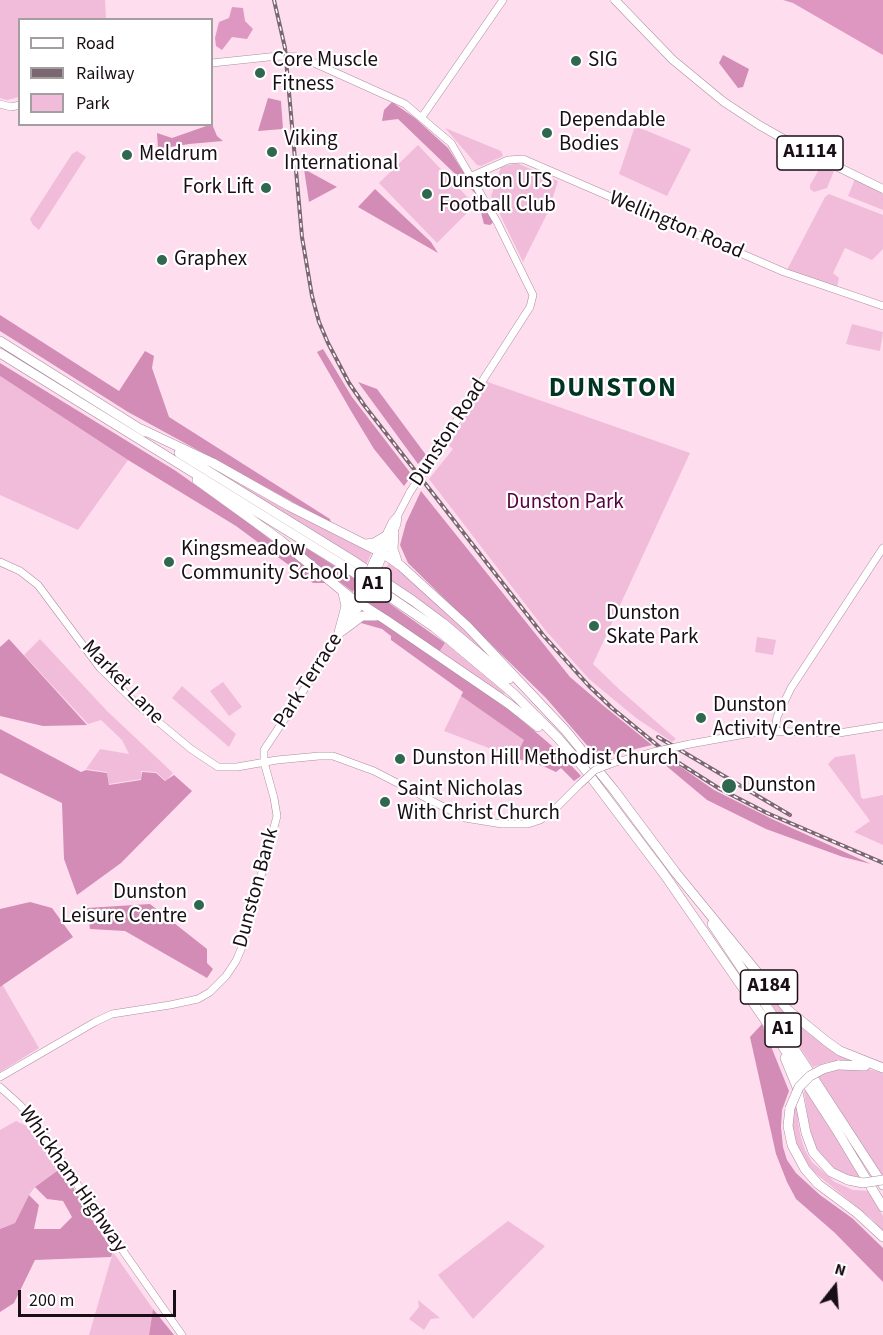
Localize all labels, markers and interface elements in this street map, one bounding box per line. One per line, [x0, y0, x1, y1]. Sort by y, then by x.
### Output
legend [18, 18, 213, 126]
text: Road [76, 31, 115, 56]
place label: Core Muscle Fitness [272, 48, 378, 98]
place label: SIG [588, 48, 618, 74]
marker: SIG [569, 54, 583, 68]
text: Railway [76, 61, 135, 86]
marker: Core Muscle Fitness [253, 66, 267, 80]
text: Park [76, 91, 110, 116]
place label: Dependable Bodies [559, 108, 666, 158]
marker: Dependable Bodies [540, 126, 554, 140]
place label: Viking International [284, 127, 398, 177]
road number: A1114 [777, 136, 843, 170]
place label: Meldrum [139, 142, 218, 168]
marker: Viking International [265, 145, 279, 159]
marker: Meldrum [120, 148, 134, 162]
place label: Dunston UTS Football Club [439, 169, 556, 219]
place label: Fork Lift [183, 175, 254, 201]
marker: Fork Lift [259, 181, 273, 195]
street label: Wellington Road [605, 186, 747, 266]
marker: Dunston UTS Football Club [420, 187, 434, 201]
place label: Graphex [174, 247, 247, 273]
marker: Graphex [155, 253, 169, 267]
street label: Dunston Road [405, 374, 493, 492]
district label: DUNSTON [549, 374, 677, 406]
park label: Dunston Park [506, 490, 624, 516]
place label: Kingsmeadow Community School [181, 537, 349, 587]
marker: Kingsmeadow Community School [162, 555, 176, 569]
road number: A1 [355, 568, 391, 602]
place label: Dunston Skate Park [606, 601, 698, 651]
marker: Dunston Skate Park [587, 619, 601, 633]
street label: Park Terrace [269, 629, 349, 733]
street label: Market Lane [76, 636, 168, 730]
place label: Dunston Activity Centre [713, 693, 841, 743]
marker: Dunston Activity Centre [694, 711, 708, 725]
place label: Dunston Hill Methodist Church [412, 746, 679, 772]
marker: Dunston Hill Methodist Church [393, 752, 407, 766]
place label: Dunston [742, 773, 816, 799]
place label: Saint Nicholas With Christ Church [397, 777, 560, 827]
marker: Dunston [720, 777, 738, 795]
marker: Saint Nicholas With Christ Church [378, 795, 392, 809]
street label: Dunston Bank [229, 825, 285, 951]
place label: Dunston Leisure Centre [61, 880, 187, 930]
marker: Dunston Leisure Centre [192, 898, 206, 912]
road number: A184 [740, 970, 798, 1004]
road number: A1 [765, 1013, 801, 1047]
street label: Whickham Highway [12, 1102, 132, 1258]
north arrow [805, 1257, 865, 1317]
text: N [832, 1258, 849, 1282]
scale bar [21, 1278, 178, 1316]
text: 200 m [29, 1288, 74, 1313]

